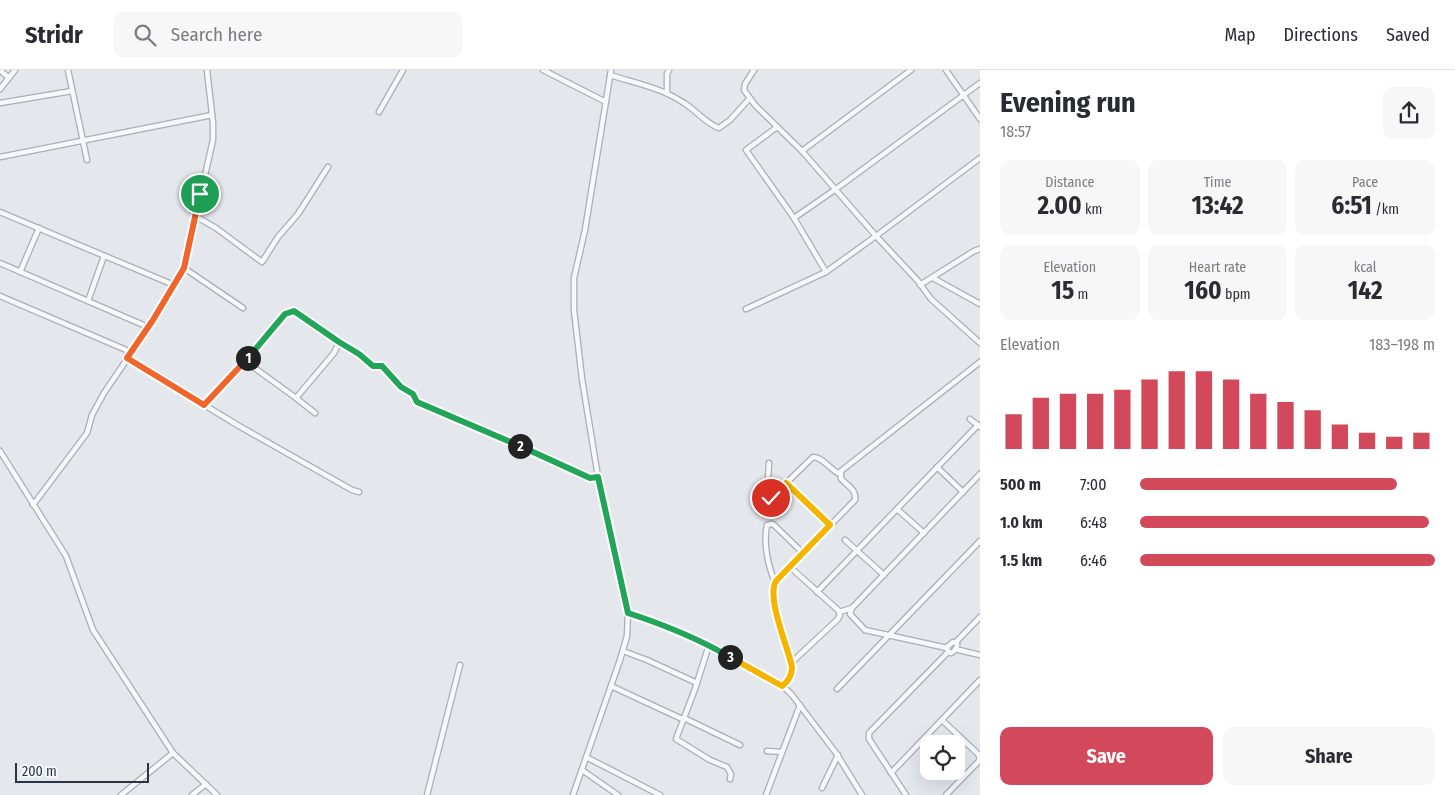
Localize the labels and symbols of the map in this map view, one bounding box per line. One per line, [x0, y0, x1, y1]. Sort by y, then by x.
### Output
pin [179, 173, 221, 215]
pin: 1 [236, 346, 260, 370]
pin: 2 [508, 434, 532, 458]
pin [750, 477, 792, 519]
pin: 3 [718, 644, 742, 670]
scale bar [15, 760, 149, 783]

